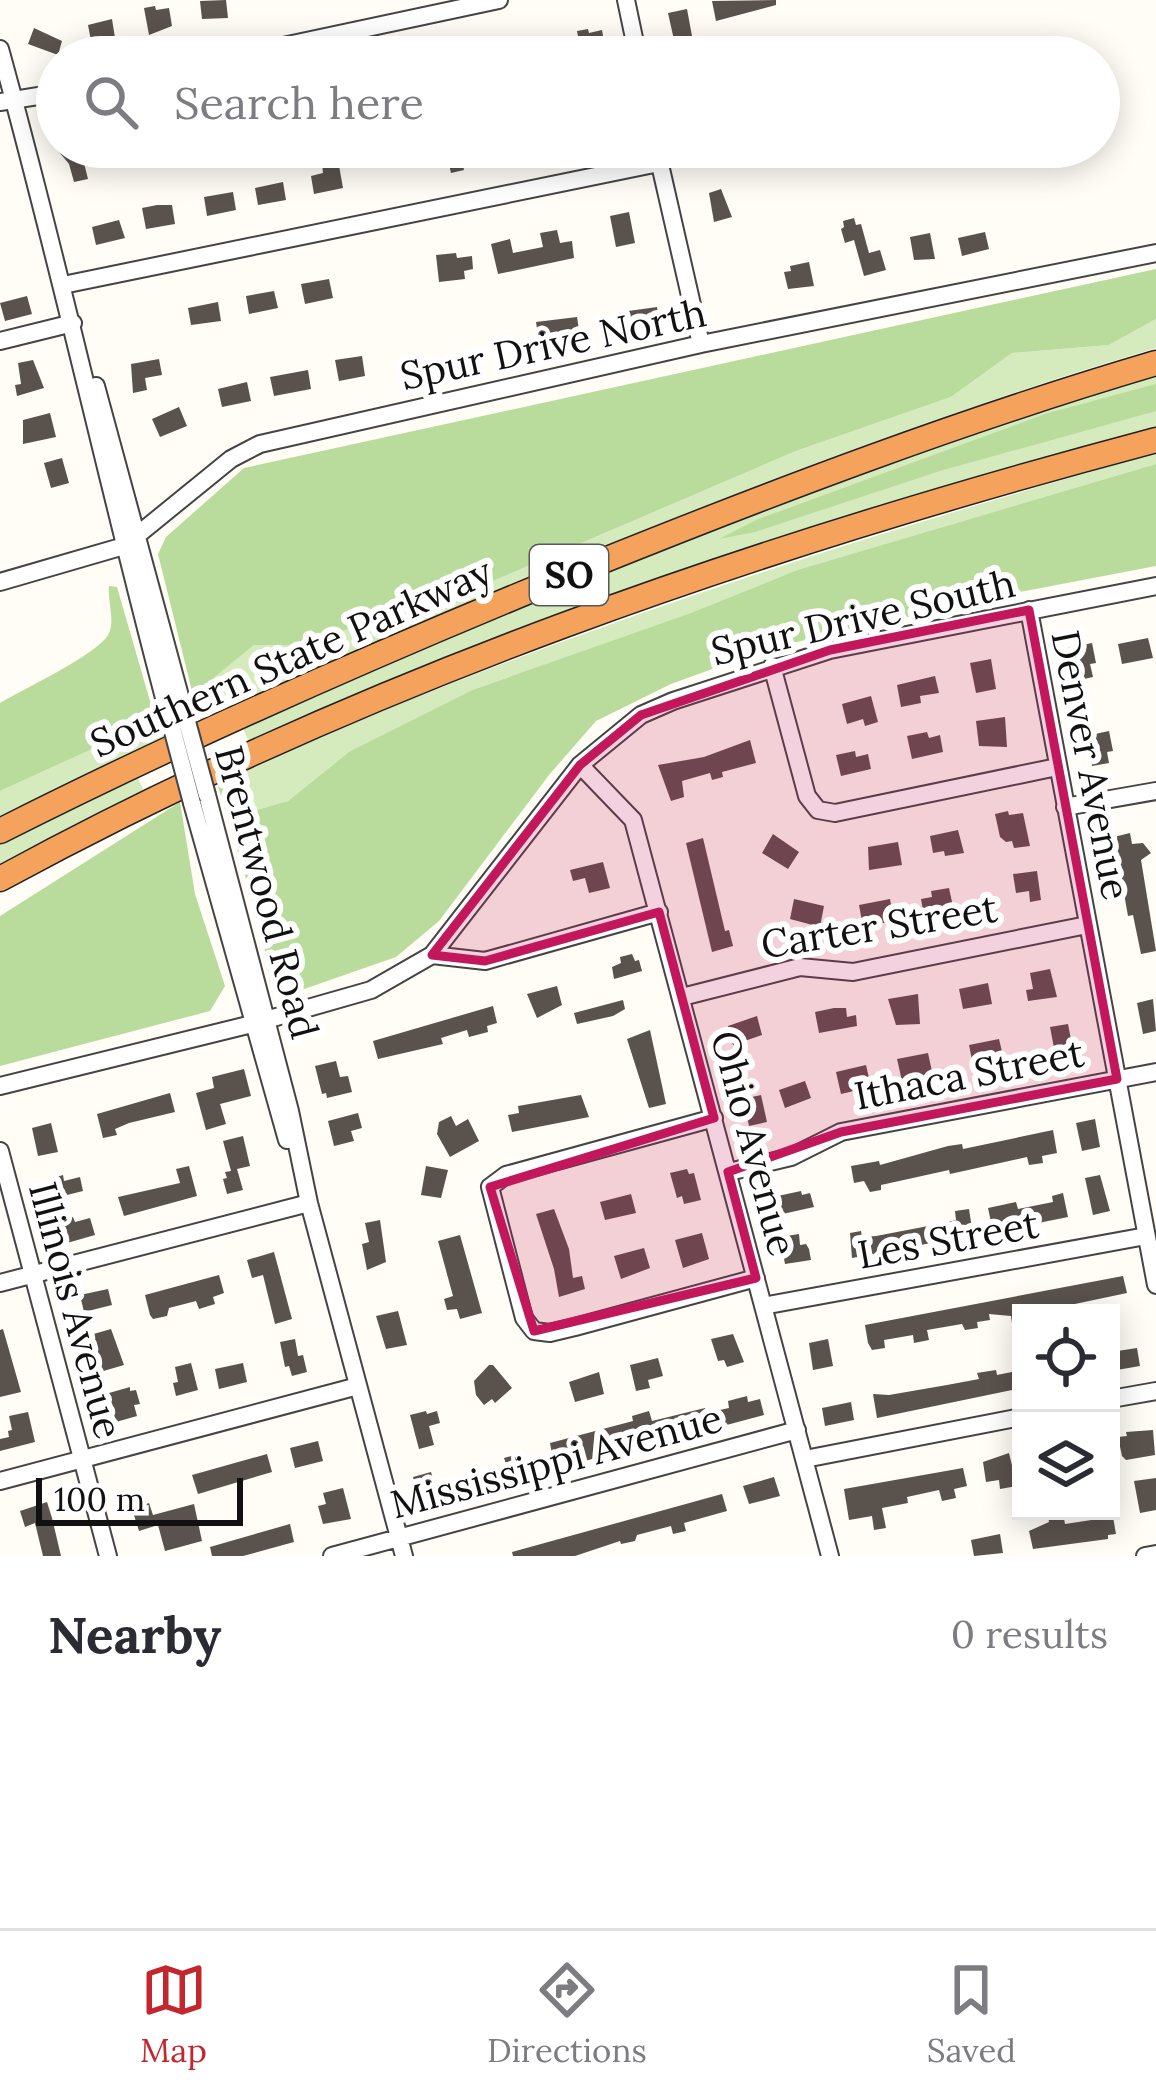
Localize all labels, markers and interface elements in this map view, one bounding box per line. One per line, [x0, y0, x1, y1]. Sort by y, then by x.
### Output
search box [36, 36, 1120, 168]
icon: search [78, 69, 144, 135]
text: Search here [174, 74, 424, 131]
street label: Spur Drive North [396, 287, 710, 401]
road number: SO [530, 545, 608, 605]
street label: Southern State Parkway [82, 546, 500, 768]
street label: Spur Drive South [706, 558, 1020, 676]
street label: Denver Avenue [1040, 626, 1142, 904]
street label: Brentwood Road [204, 740, 330, 1044]
street label: Carter Street [757, 883, 1001, 969]
street label: Ohio Avenue [700, 1025, 808, 1261]
street label: Ithaca Street [850, 1027, 1088, 1121]
street label: Illinois Avenue [18, 1176, 134, 1444]
street label: Les Street [854, 1199, 1042, 1279]
map controls [1012, 1304, 1120, 1520]
button: locate [1012, 1304, 1120, 1412]
street label: Mississippi Avenue [385, 1393, 727, 1529]
button: layers [1012, 1412, 1120, 1520]
scale bar [36, 1472, 243, 1525]
text: 100 m [54, 1478, 145, 1520]
text: Nearby [48, 1602, 221, 1667]
text: 0 results [951, 1609, 1108, 1659]
tab: Map [140, 1957, 207, 2071]
tab: Directions [487, 1957, 647, 2071]
tab: Saved [927, 1957, 1016, 2071]

